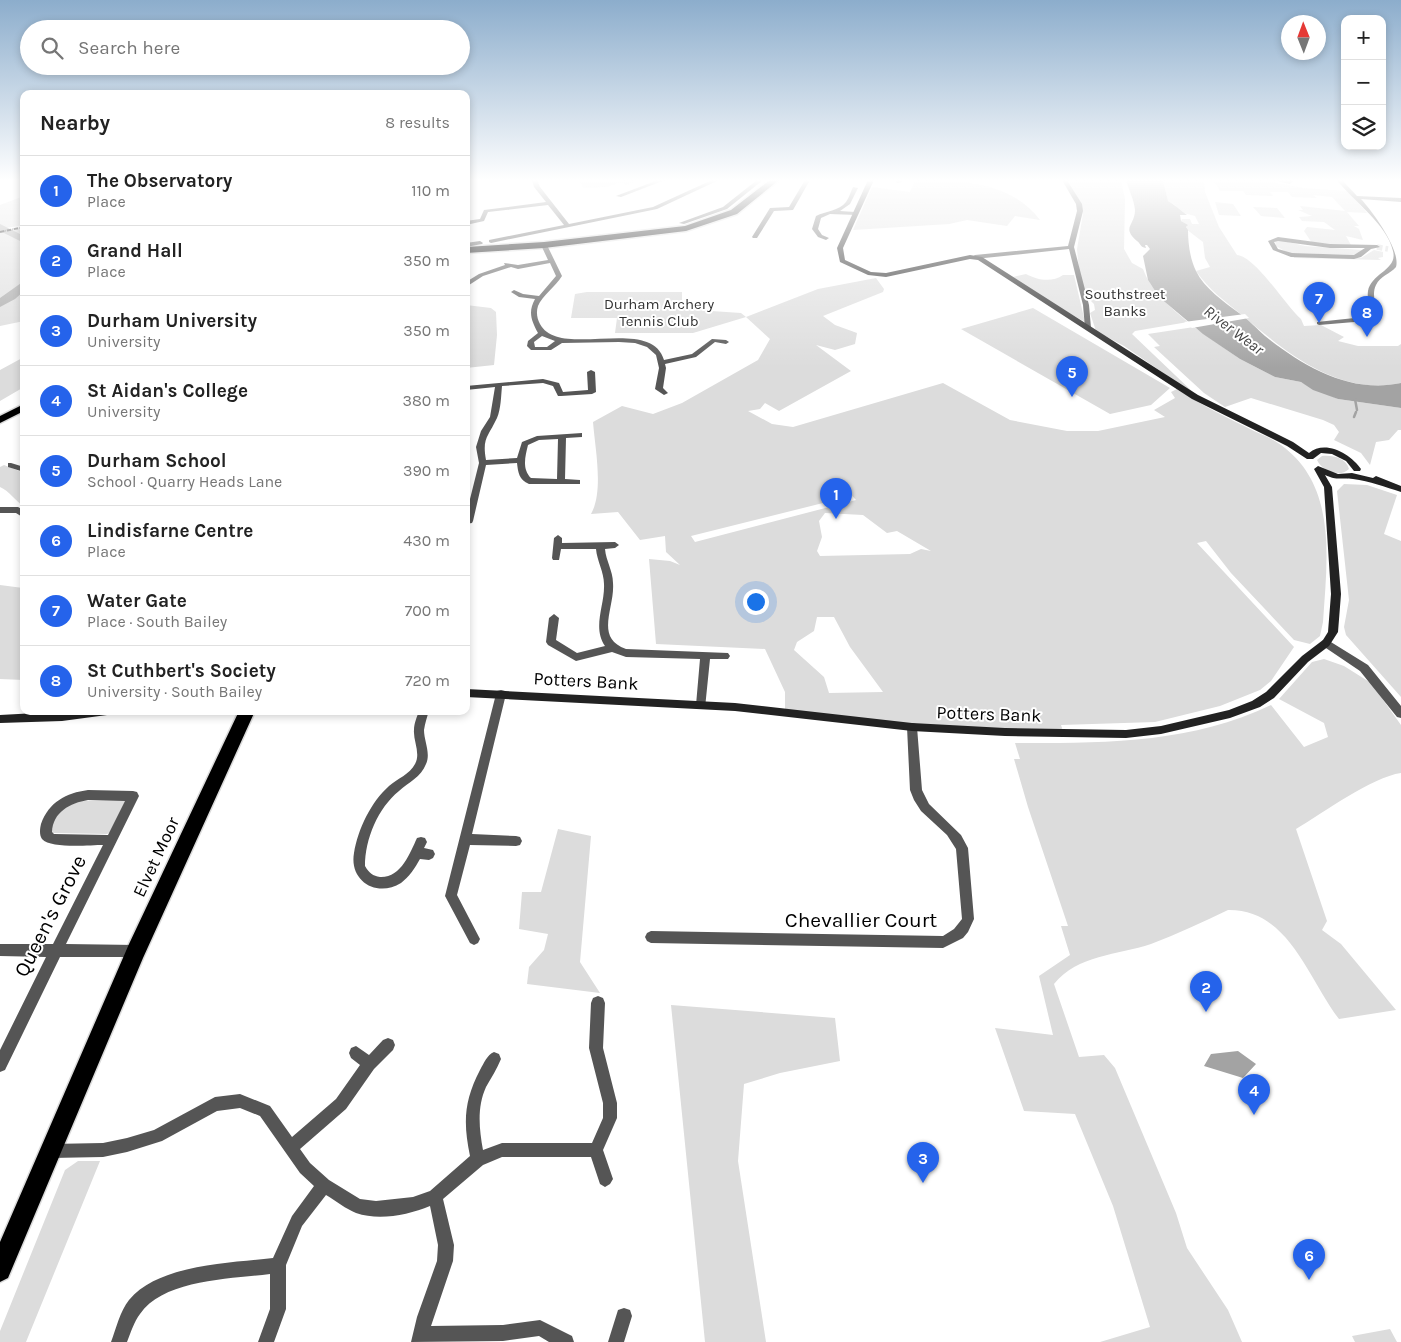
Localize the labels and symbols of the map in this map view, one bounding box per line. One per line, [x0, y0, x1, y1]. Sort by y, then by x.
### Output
north arrow [1281, 15, 1326, 60]
pin: 7 [1303, 282, 1335, 323]
park label: Southstreet Banks [1084, 285, 1166, 320]
park label: Durham Archery Tennis Club [604, 295, 714, 330]
pin: 8 [1351, 296, 1383, 337]
water label: River Wear [1200, 301, 1268, 359]
pin: 5 [1056, 356, 1088, 397]
pin: 1 [820, 478, 852, 519]
your location [743, 589, 769, 615]
street label: Potters Bank [533, 667, 639, 695]
street label: Potters Bank [936, 701, 1042, 727]
street label: Elvet Moor [128, 813, 184, 901]
street label: Queen's Grove [9, 851, 91, 981]
street label: Chevallier Court [785, 908, 937, 932]
pin: 2 [1190, 971, 1222, 1012]
pin: 4 [1238, 1074, 1270, 1115]
pin: 3 [907, 1142, 939, 1183]
pin: 6 [1293, 1239, 1325, 1280]

